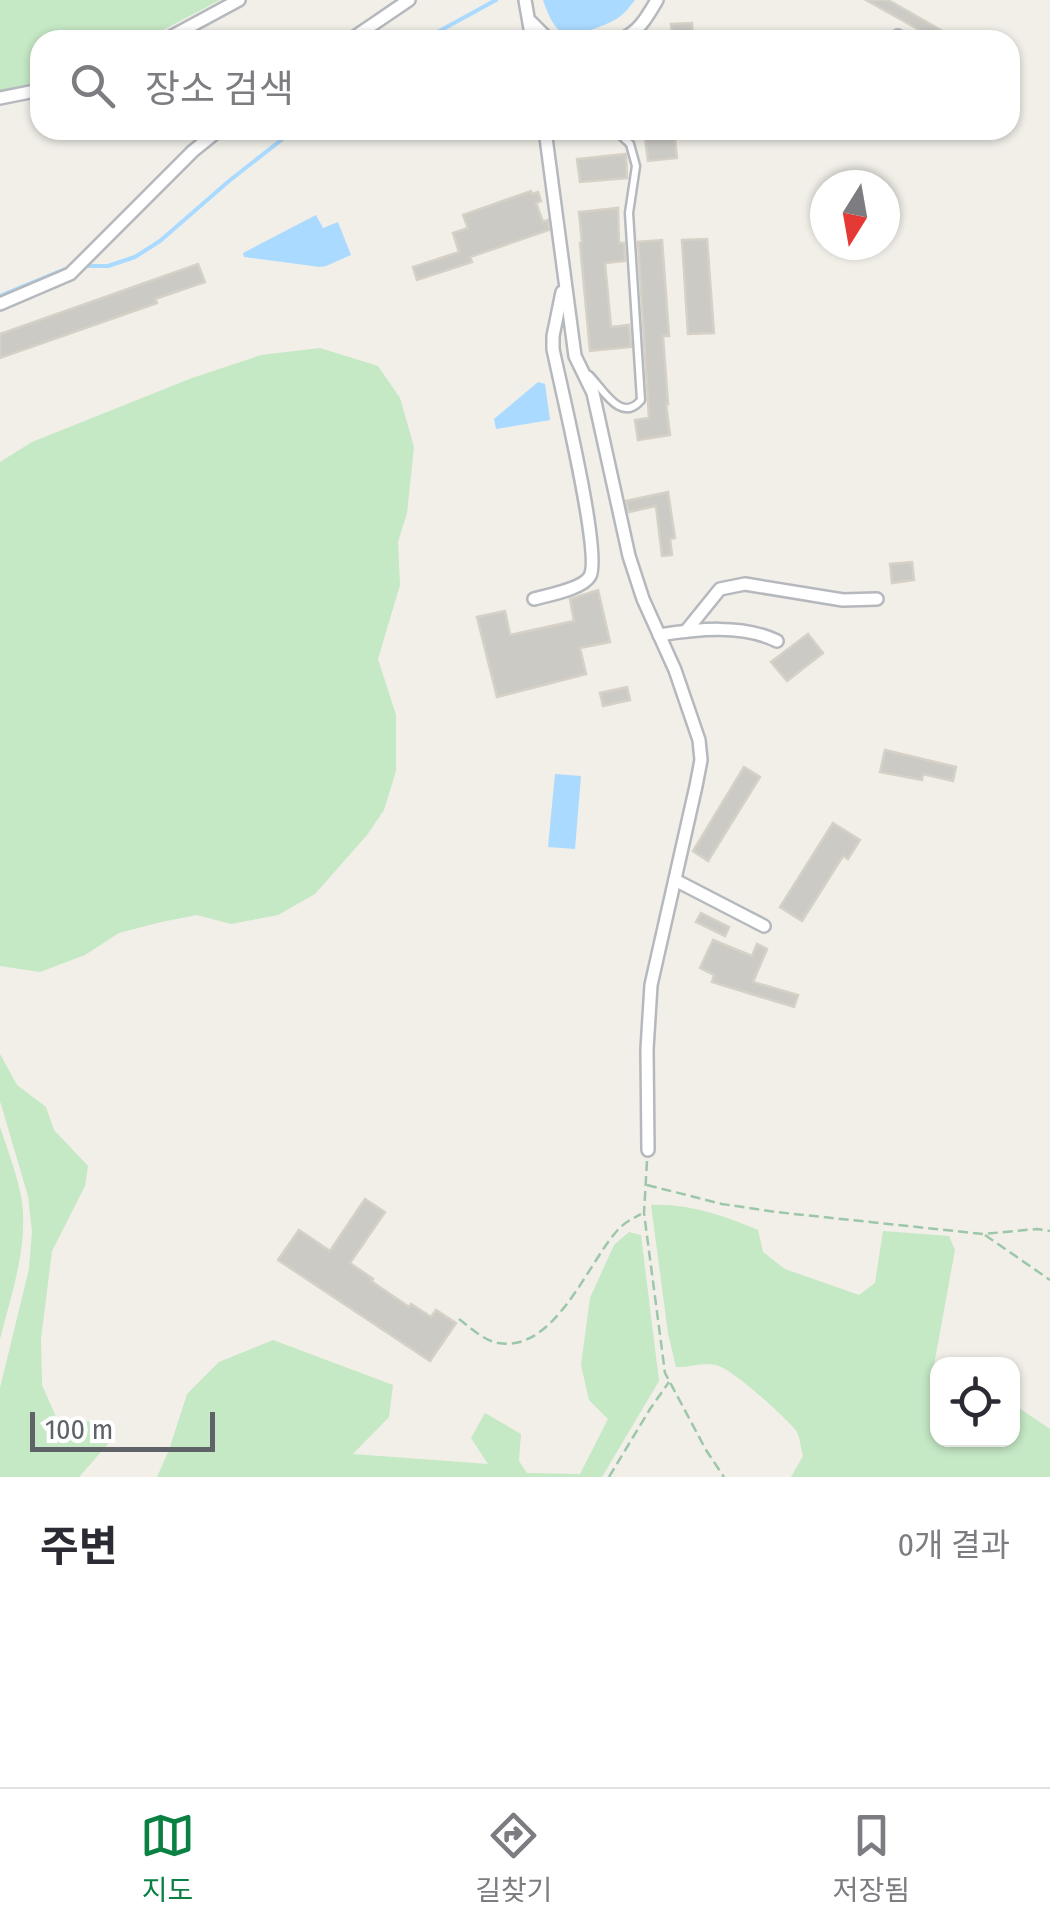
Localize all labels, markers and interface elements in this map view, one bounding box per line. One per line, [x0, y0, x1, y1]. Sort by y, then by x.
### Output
search box [30, 30, 1020, 140]
icon: search [65, 58, 120, 113]
text: 장소 검색 [145, 66, 294, 112]
north arrow [810, 170, 900, 260]
map controls [930, 1357, 1020, 1447]
button: locate [930, 1357, 1020, 1447]
scale bar [30, 1407, 215, 1452]
text: 100 m [45, 1413, 113, 1446]
text: 주변 [40, 1522, 117, 1572]
text: 0개 결과 [897, 1526, 1010, 1564]
tab: 지도 [140, 1808, 195, 1908]
tab: 길찾기 [475, 1808, 552, 1908]
tab: 저장됨 [833, 1808, 910, 1908]

